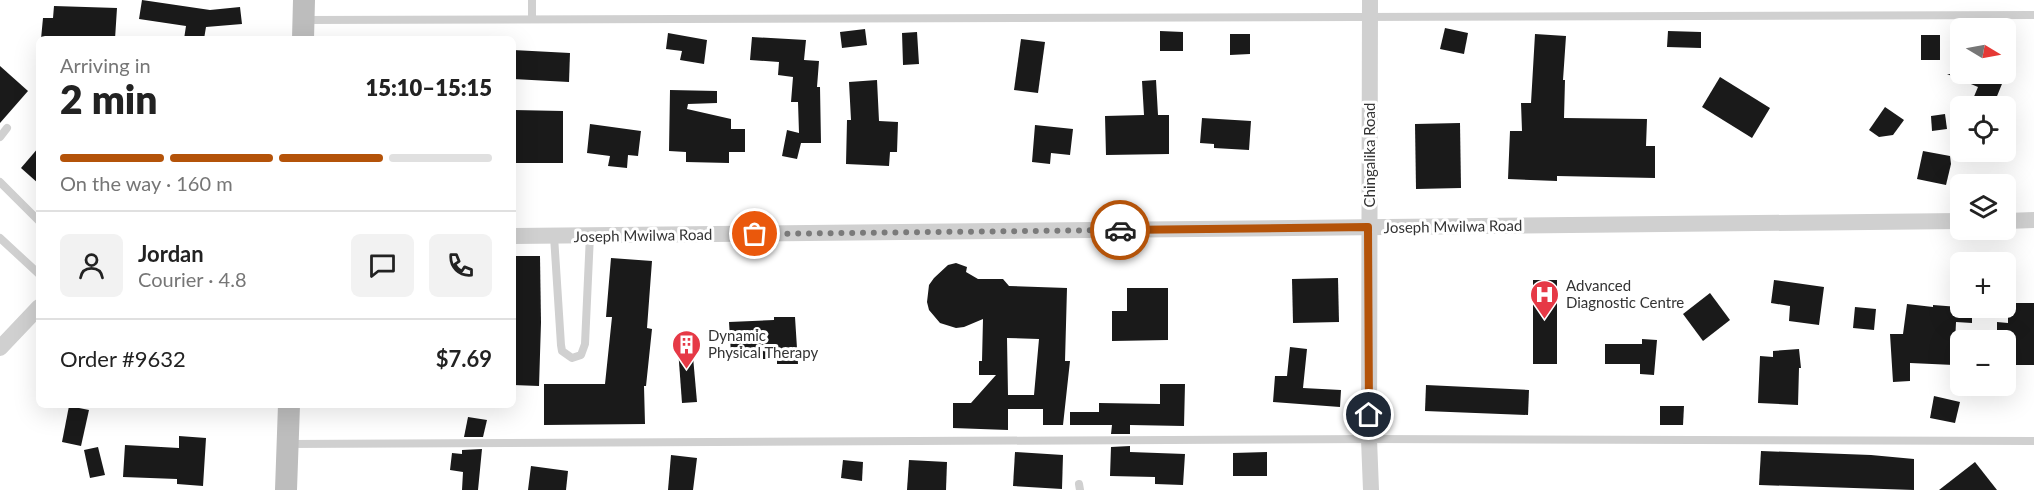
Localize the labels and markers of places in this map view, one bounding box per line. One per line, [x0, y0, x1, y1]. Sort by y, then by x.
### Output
pin [729, 208, 780, 259]
place label: Advanced Diagnostic Centre [1566, 276, 1684, 311]
hospital icon: Advanced Diagnostic Centre [1529, 278, 1561, 320]
place label: Dynamic Physical Therapy [708, 326, 818, 361]
building icon: Dynamic Physical Therapy [671, 328, 703, 370]
pin [1343, 389, 1394, 440]

